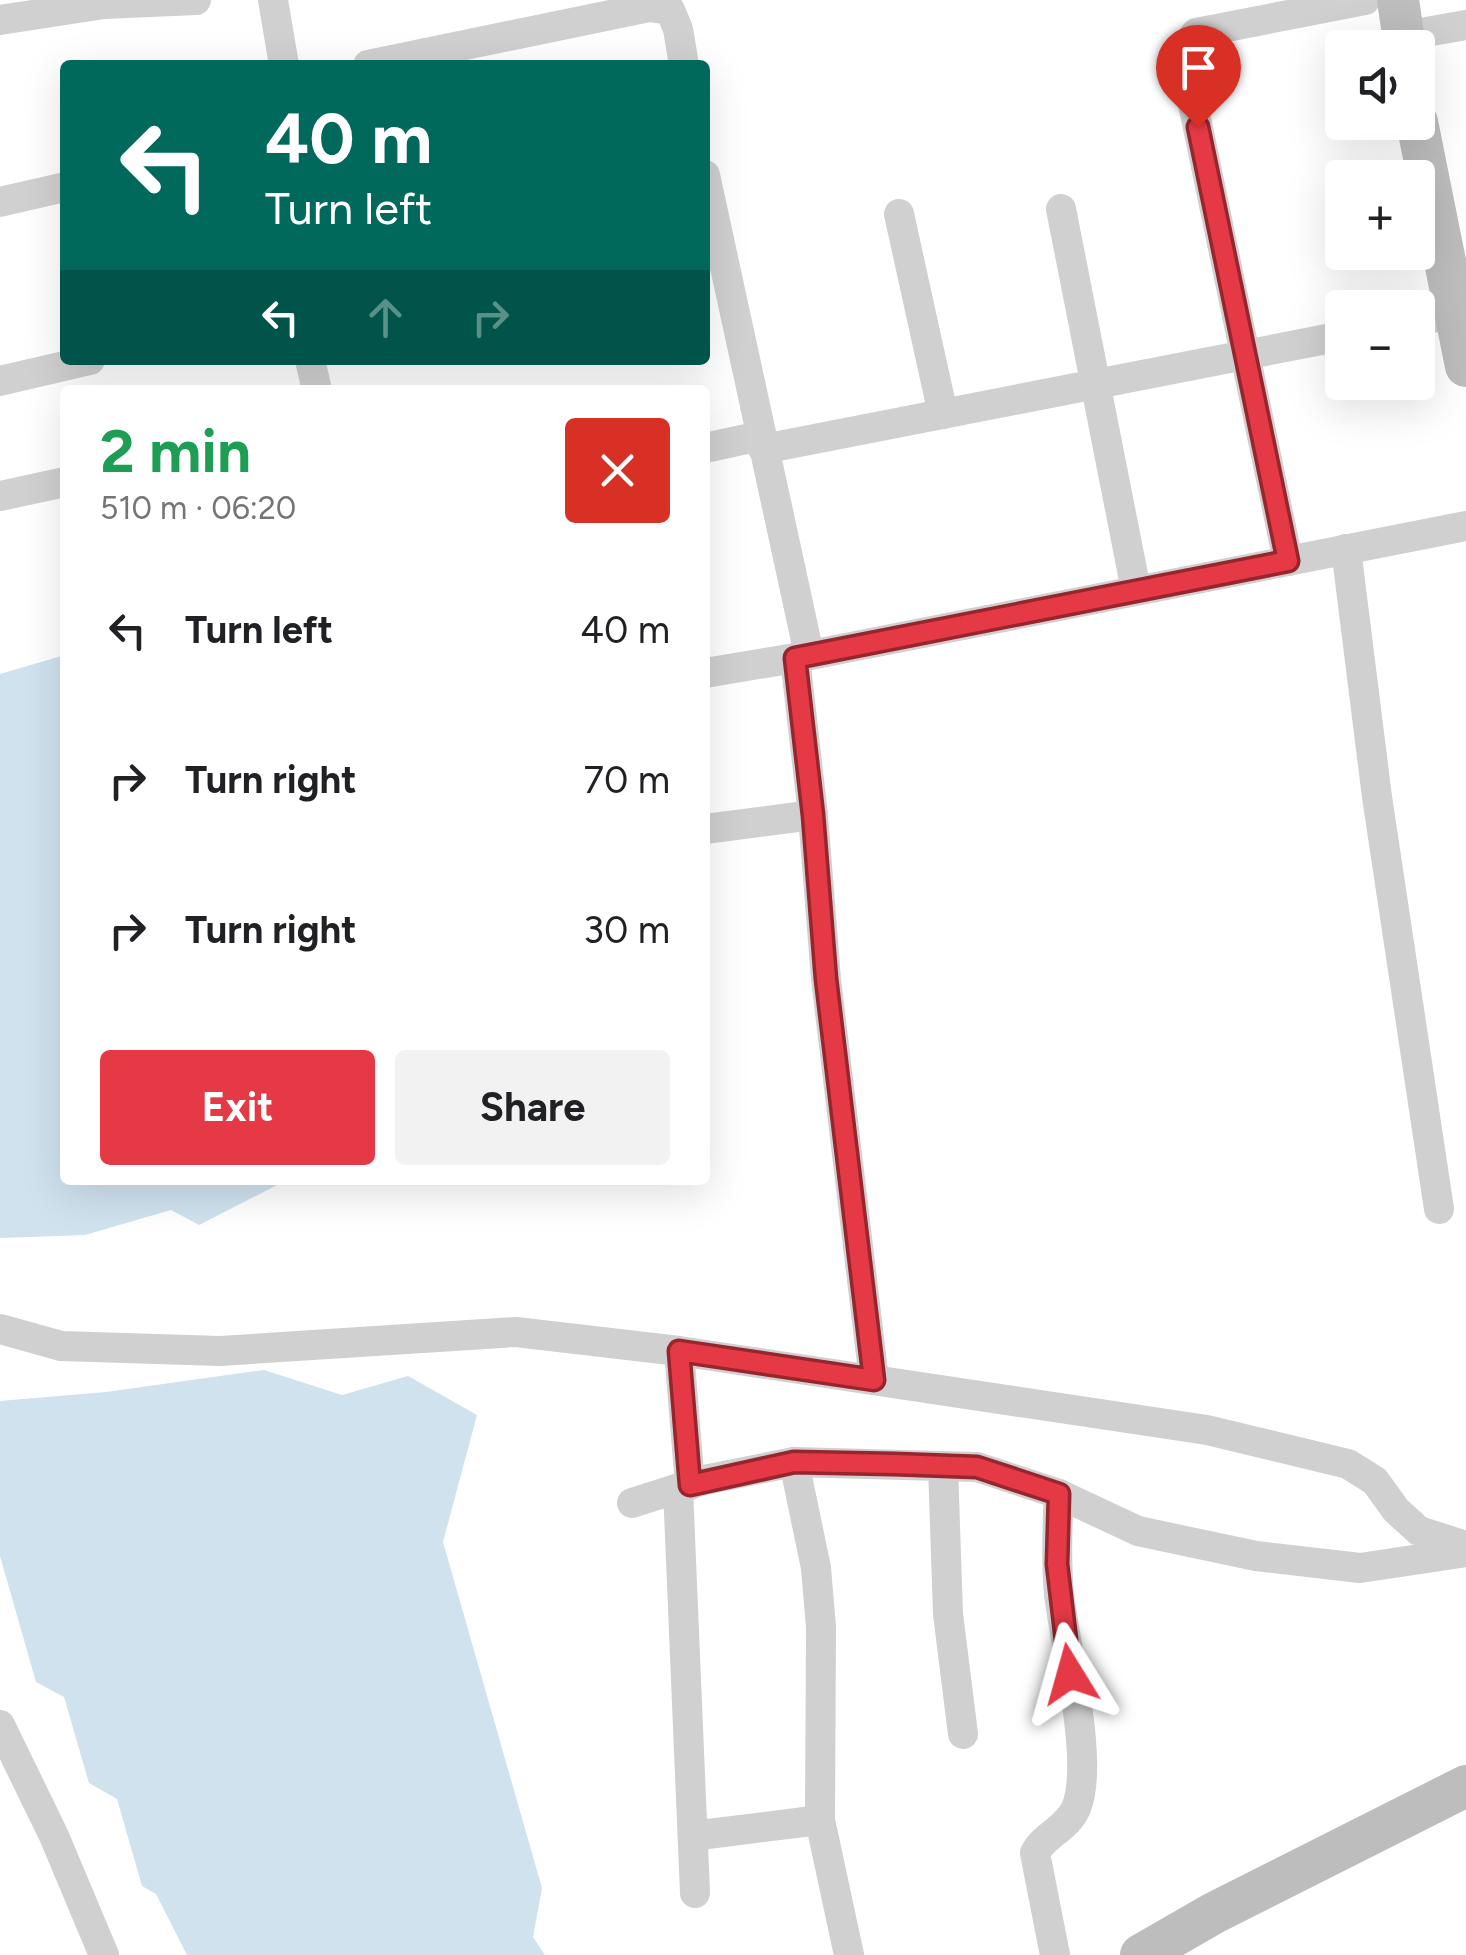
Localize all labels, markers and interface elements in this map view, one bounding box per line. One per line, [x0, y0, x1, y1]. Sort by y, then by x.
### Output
pin [1156, 25, 1241, 128]
map controls [1325, 30, 1435, 400]
button: sound [1325, 30, 1435, 140]
icon: arrive [1171, 40, 1226, 95]
text: 40 m [265, 96, 432, 181]
icon: left [100, 100, 230, 230]
button: + [1325, 160, 1435, 270]
text: Turn left [265, 181, 432, 235]
icon: left [253, 290, 308, 345]
icon: ahead [358, 290, 413, 345]
icon: right [463, 290, 518, 345]
button: − [1325, 290, 1435, 400]
text: 2 min [100, 415, 251, 487]
button: close [565, 418, 670, 523]
text: 510 m · 06:20 [100, 489, 296, 527]
icon: left [100, 603, 155, 658]
text: Turn left [185, 607, 333, 653]
text: 40 m [580, 607, 670, 653]
icon: right [100, 753, 155, 808]
text: Turn right [185, 757, 357, 803]
text: 70 m [584, 757, 670, 803]
icon: right [100, 903, 155, 958]
text: Turn right [185, 907, 357, 953]
text: 30 m [583, 907, 670, 953]
button: Exit [100, 1050, 375, 1165]
button: Share [395, 1050, 670, 1165]
position arrow [1018, 1622, 1122, 1726]

